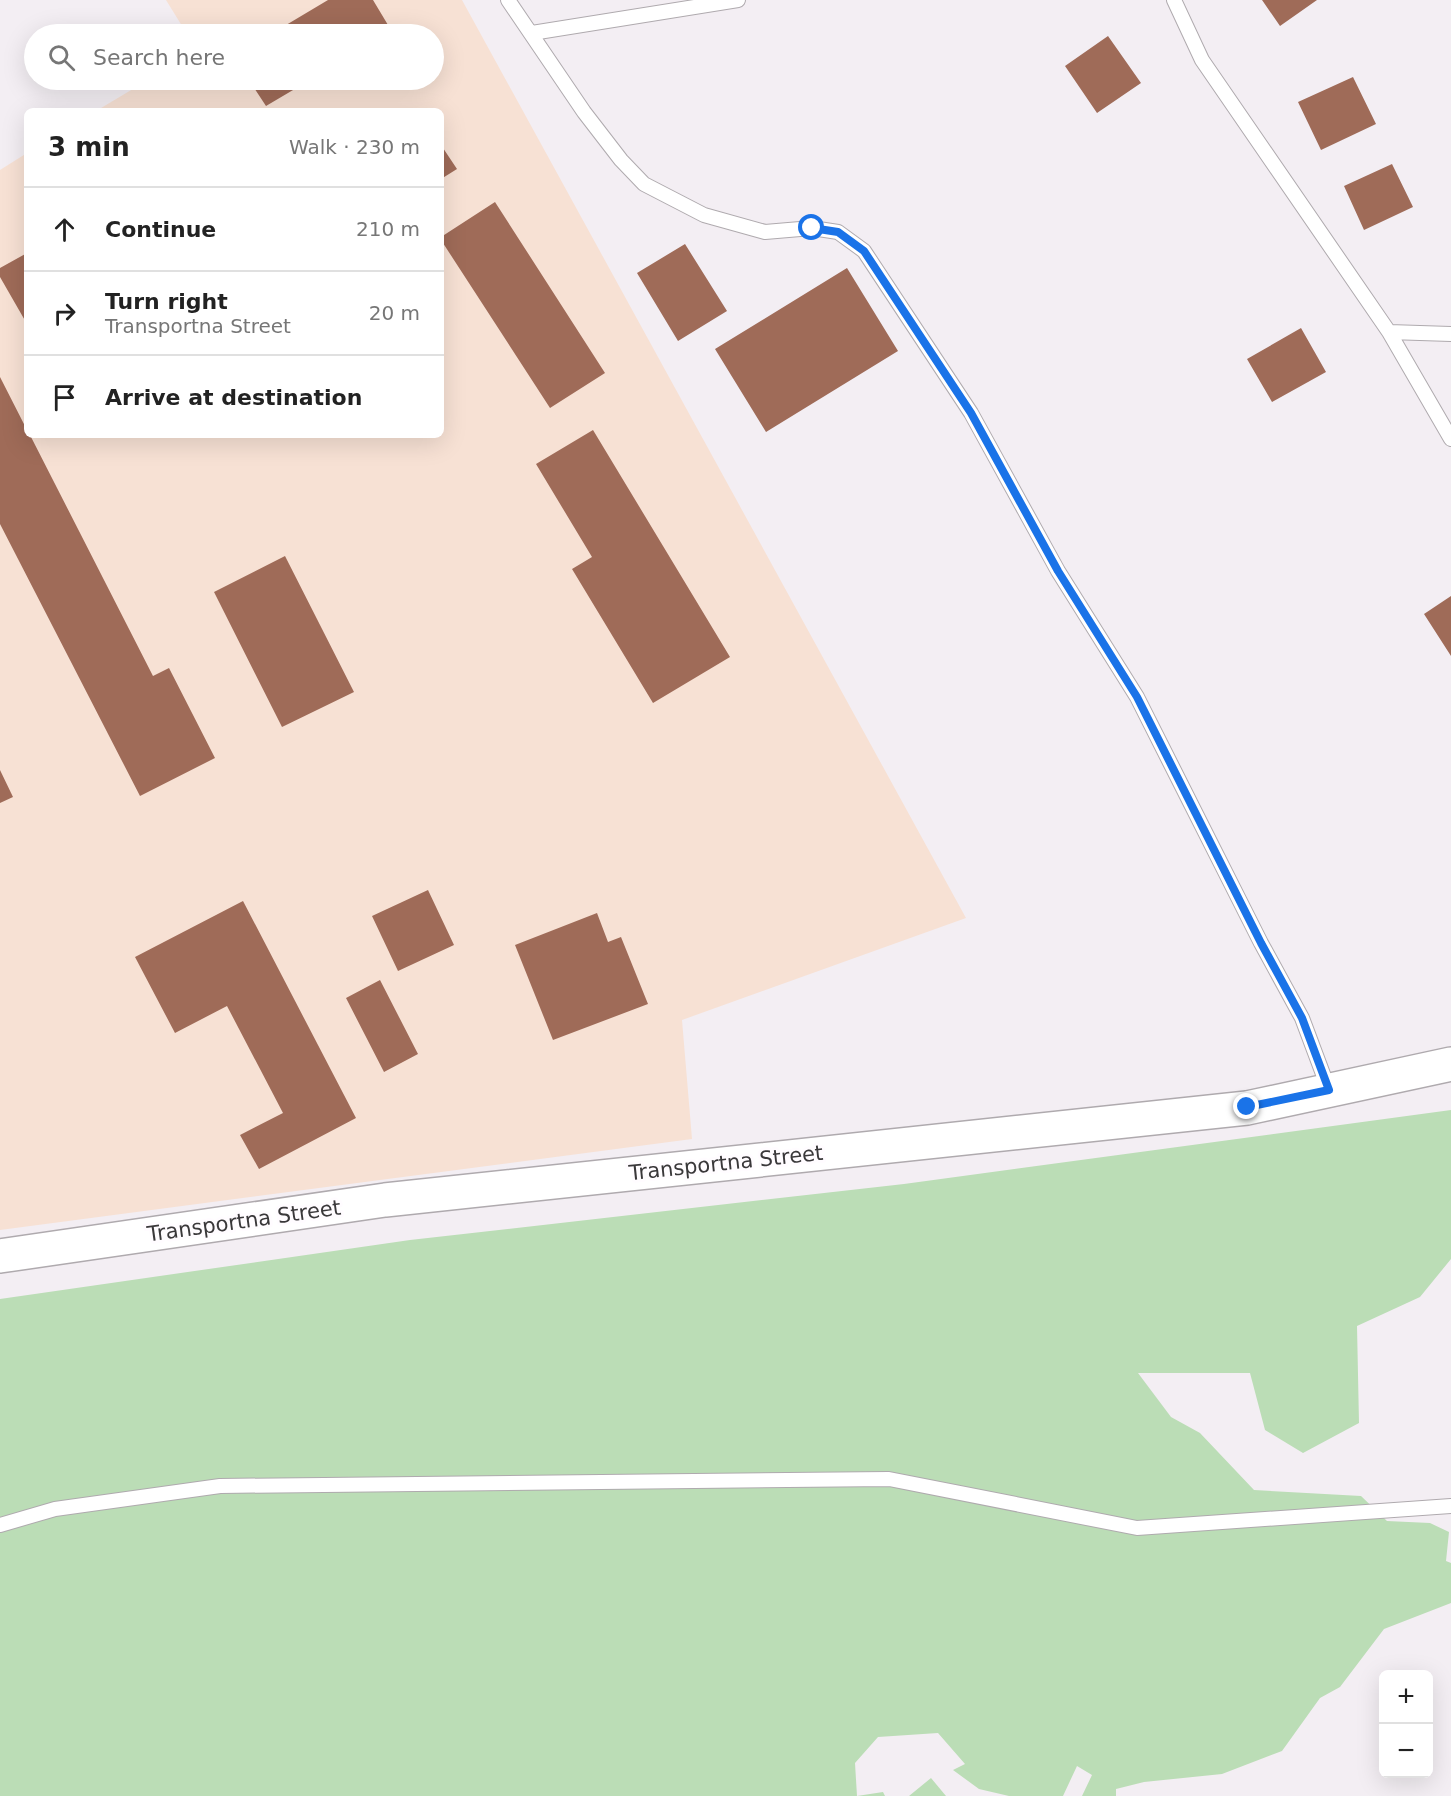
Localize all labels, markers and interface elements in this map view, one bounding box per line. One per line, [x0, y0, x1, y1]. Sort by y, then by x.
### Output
search box [24, 24, 444, 90]
icon: search [45, 41, 78, 74]
text: Search here [93, 45, 225, 70]
text: 3 min [48, 132, 130, 162]
text: Walk · 230 m [289, 135, 420, 159]
icon: ahead [48, 213, 81, 246]
route start [798, 214, 824, 240]
text: Continue [105, 217, 216, 242]
text: 210 m [356, 217, 420, 241]
text: Turn right [105, 289, 228, 314]
icon: right [48, 297, 81, 330]
text: 20 m [369, 301, 420, 325]
text: Transportna Street [105, 314, 291, 338]
icon: arrive [48, 381, 81, 414]
text: Arrive at destination [105, 385, 362, 410]
route end [1233, 1093, 1259, 1119]
street label: Transportna Street [627, 1141, 824, 1185]
street label: Transportna Street [145, 1196, 342, 1247]
map controls [1379, 1670, 1433, 1778]
button: + [1379, 1670, 1433, 1724]
button: − [1379, 1724, 1433, 1778]

